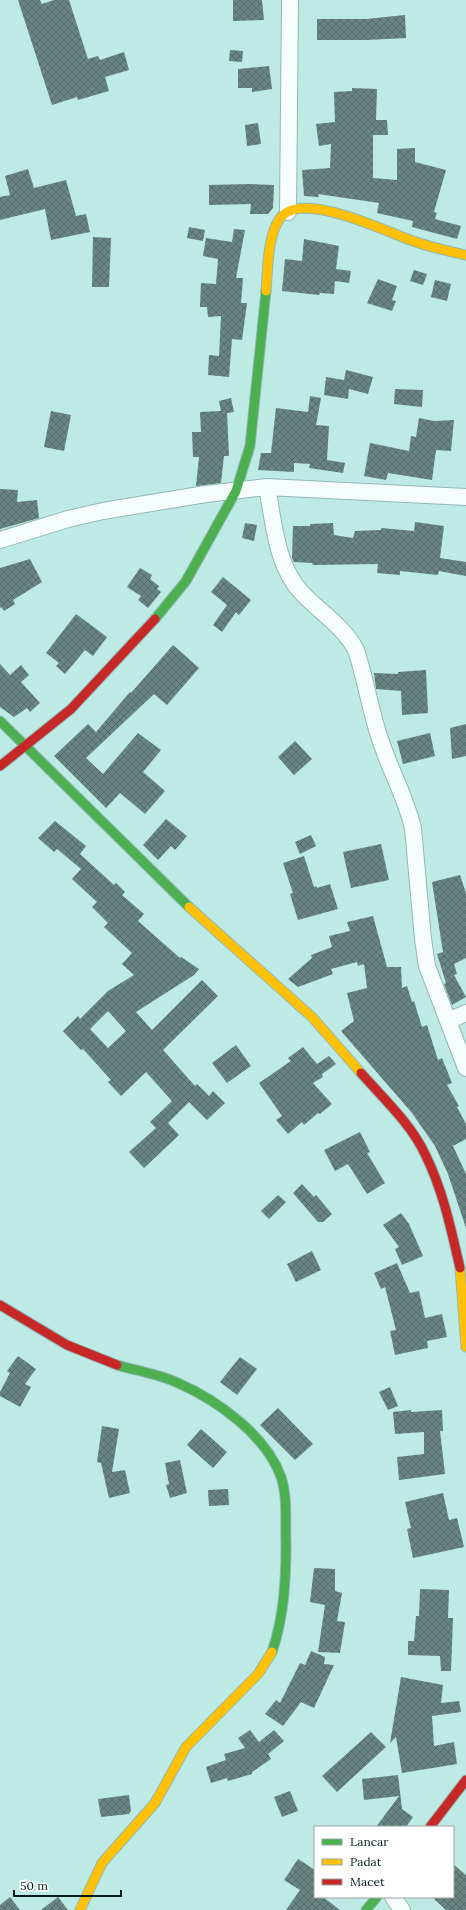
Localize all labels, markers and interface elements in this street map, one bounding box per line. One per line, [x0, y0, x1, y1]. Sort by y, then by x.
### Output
legend [314, 1826, 454, 1898]
text: Lancar [350, 1834, 389, 1849]
text: Padat [350, 1854, 382, 1869]
scale bar [14, 1872, 121, 1898]
text: Macet [350, 1874, 385, 1889]
text: 50 m [20, 1878, 48, 1893]

